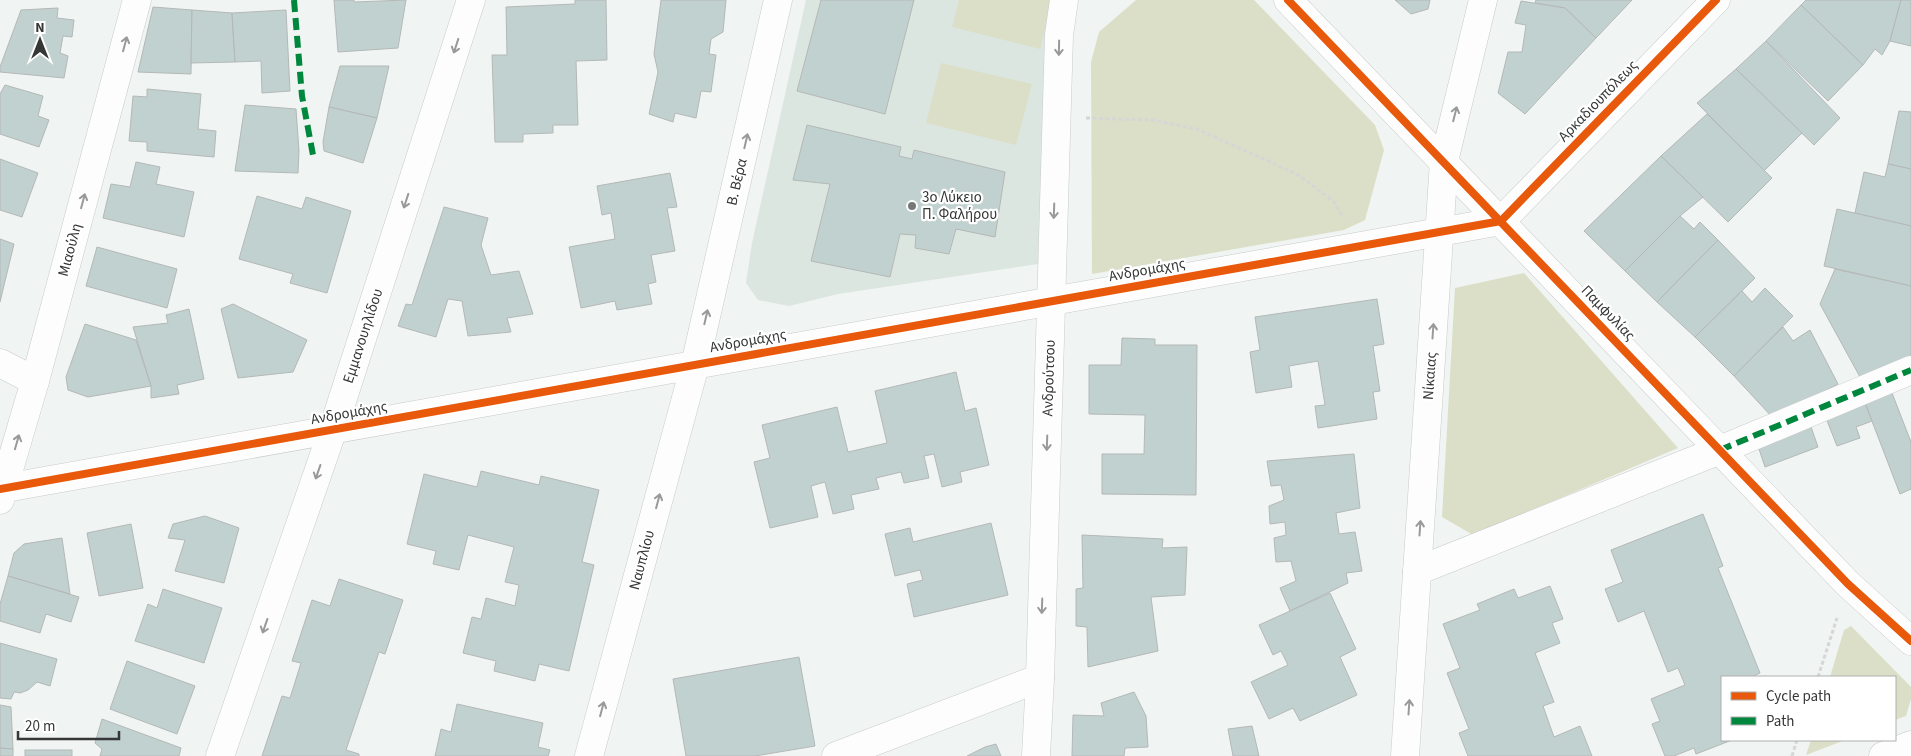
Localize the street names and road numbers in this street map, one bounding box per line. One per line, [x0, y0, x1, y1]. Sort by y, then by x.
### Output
street label: Αρκαδιουπόλεως [1553, 55, 1643, 147]
street label: Β. Βέρα [721, 156, 753, 208]
street label: Μιαούλη [53, 221, 87, 279]
street label: Ανδρομάχης [1107, 253, 1187, 287]
street label: Παμφυλίας [1576, 280, 1640, 346]
street label: Εμμανουηλίδου [338, 286, 388, 386]
street label: Ανδρομάχης [708, 324, 788, 358]
street label: Ανδρούτσου [1037, 339, 1061, 417]
street label: Νίκαιας [1418, 351, 1442, 401]
street label: Ανδρομάχης [309, 396, 389, 430]
street label: Ναυπλίου [624, 528, 660, 592]

